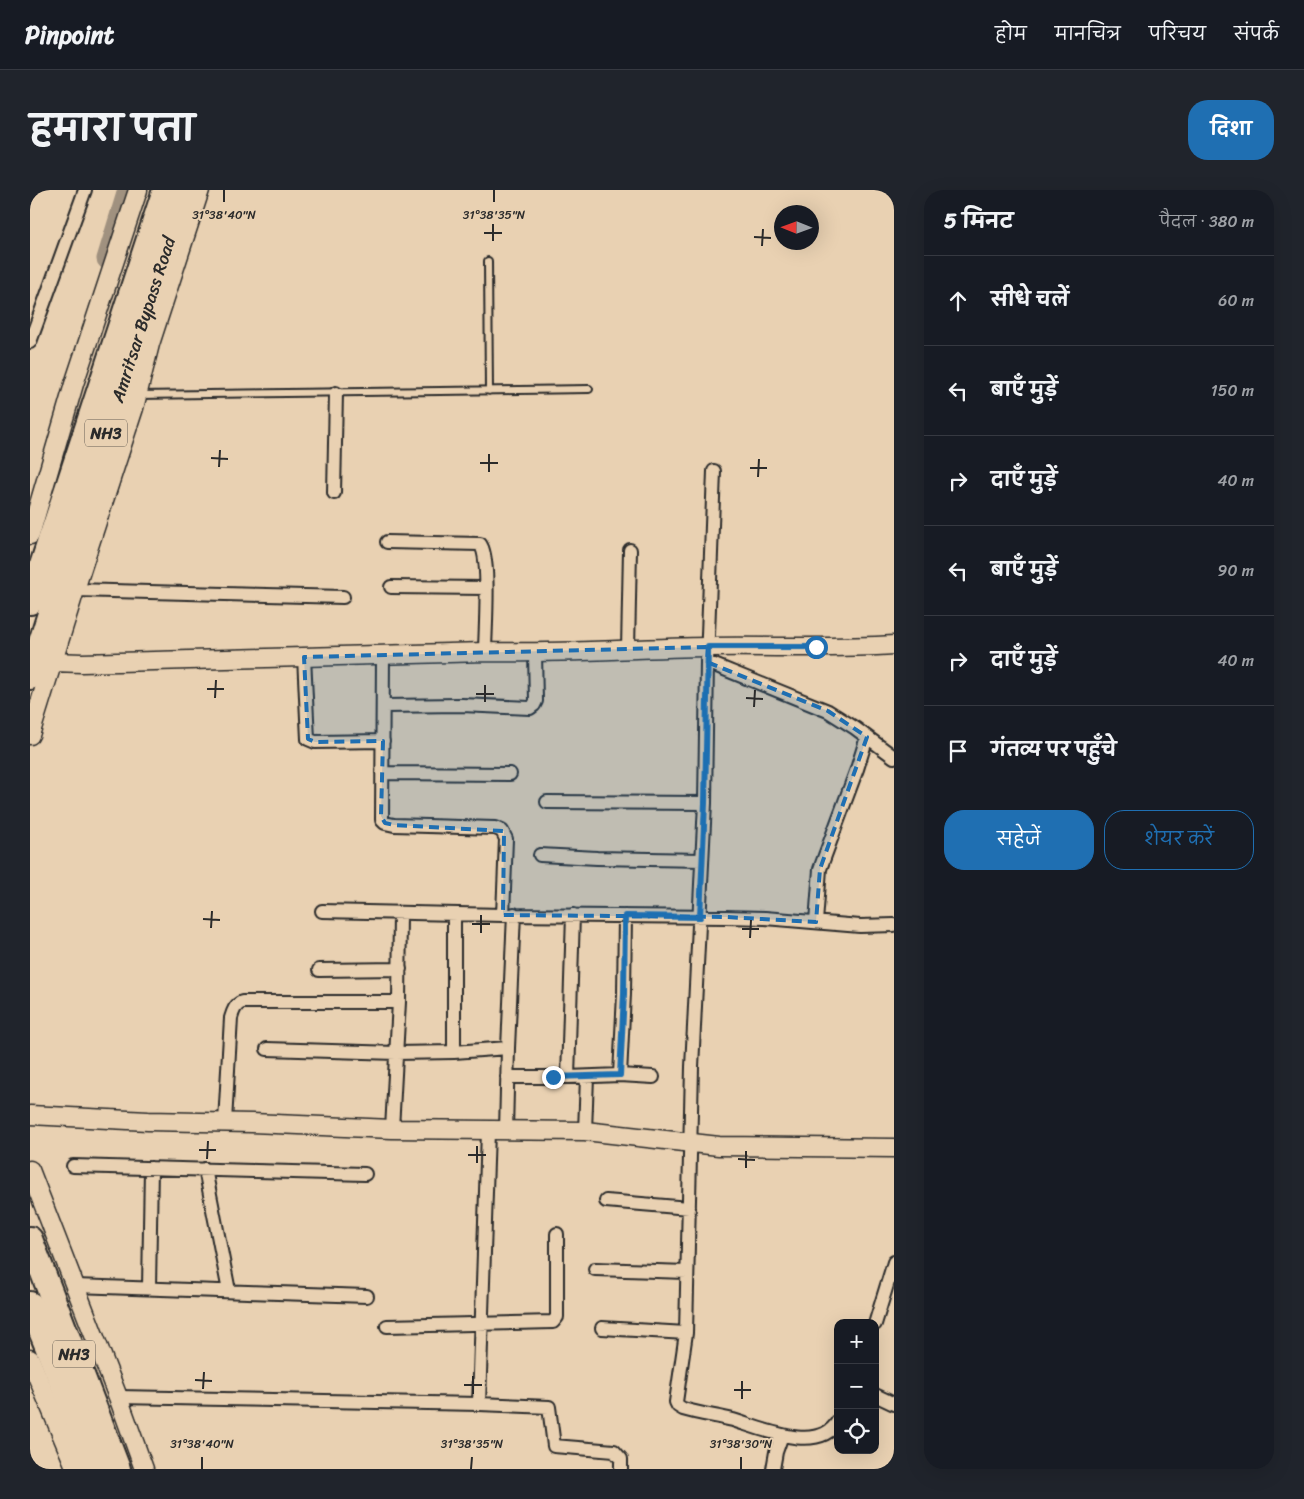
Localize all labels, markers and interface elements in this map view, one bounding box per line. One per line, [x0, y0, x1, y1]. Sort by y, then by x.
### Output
text: Pinpoint [25, 14, 114, 56]
text: होम [995, 18, 1027, 50]
text: मानचित्र [1055, 18, 1121, 50]
text: परिचय [1149, 18, 1206, 50]
text: संपर्क [1234, 18, 1279, 50]
text: हमारा पता [30, 97, 195, 159]
button: दिशा [1188, 100, 1274, 160]
text: 5 मिनट [944, 202, 1013, 240]
text: 31°38'40"N [192, 204, 256, 226]
text: 31°38'35"N [463, 204, 526, 226]
north arrow [774, 205, 819, 250]
text: पैदल · 380 m [1159, 207, 1254, 236]
street label: Amritsar Bypass Road [101, 231, 185, 408]
text: सीधे चलें [991, 283, 1069, 316]
text: 60 m [1218, 286, 1254, 315]
icon: ahead [944, 287, 972, 315]
text: बाएँ मुड़ें [991, 373, 1058, 406]
text: 150 m [1211, 376, 1254, 405]
icon: left [944, 377, 972, 405]
road number: NH3 [85, 420, 127, 446]
text: दाएँ मुड़ें [991, 463, 1057, 496]
text: 40 m [1217, 466, 1254, 495]
icon: right [944, 467, 972, 495]
text: बाएँ मुड़ें [991, 553, 1058, 586]
text: 90 m [1218, 556, 1254, 585]
icon: left [944, 557, 972, 585]
route start [805, 636, 828, 659]
text: दाएँ मुड़ें [991, 643, 1057, 676]
text: 40 m [1217, 646, 1254, 675]
icon: right [944, 647, 972, 675]
text: गंतव्य पर पहुँचे [991, 733, 1116, 766]
icon: arrive [944, 737, 972, 765]
button: सहेजें [944, 810, 1094, 870]
button: शेयर करें [1104, 810, 1254, 870]
route end [542, 1066, 565, 1089]
map controls [834, 1319, 879, 1454]
button: + [834, 1319, 879, 1364]
road number: NH3 [53, 1340, 95, 1368]
button: − [834, 1364, 879, 1409]
button: locate [834, 1409, 879, 1454]
text: 31°38'40"N [170, 1433, 234, 1455]
text: 31°38'35"N [441, 1433, 504, 1455]
text: 31°38'30"N [710, 1433, 773, 1455]

